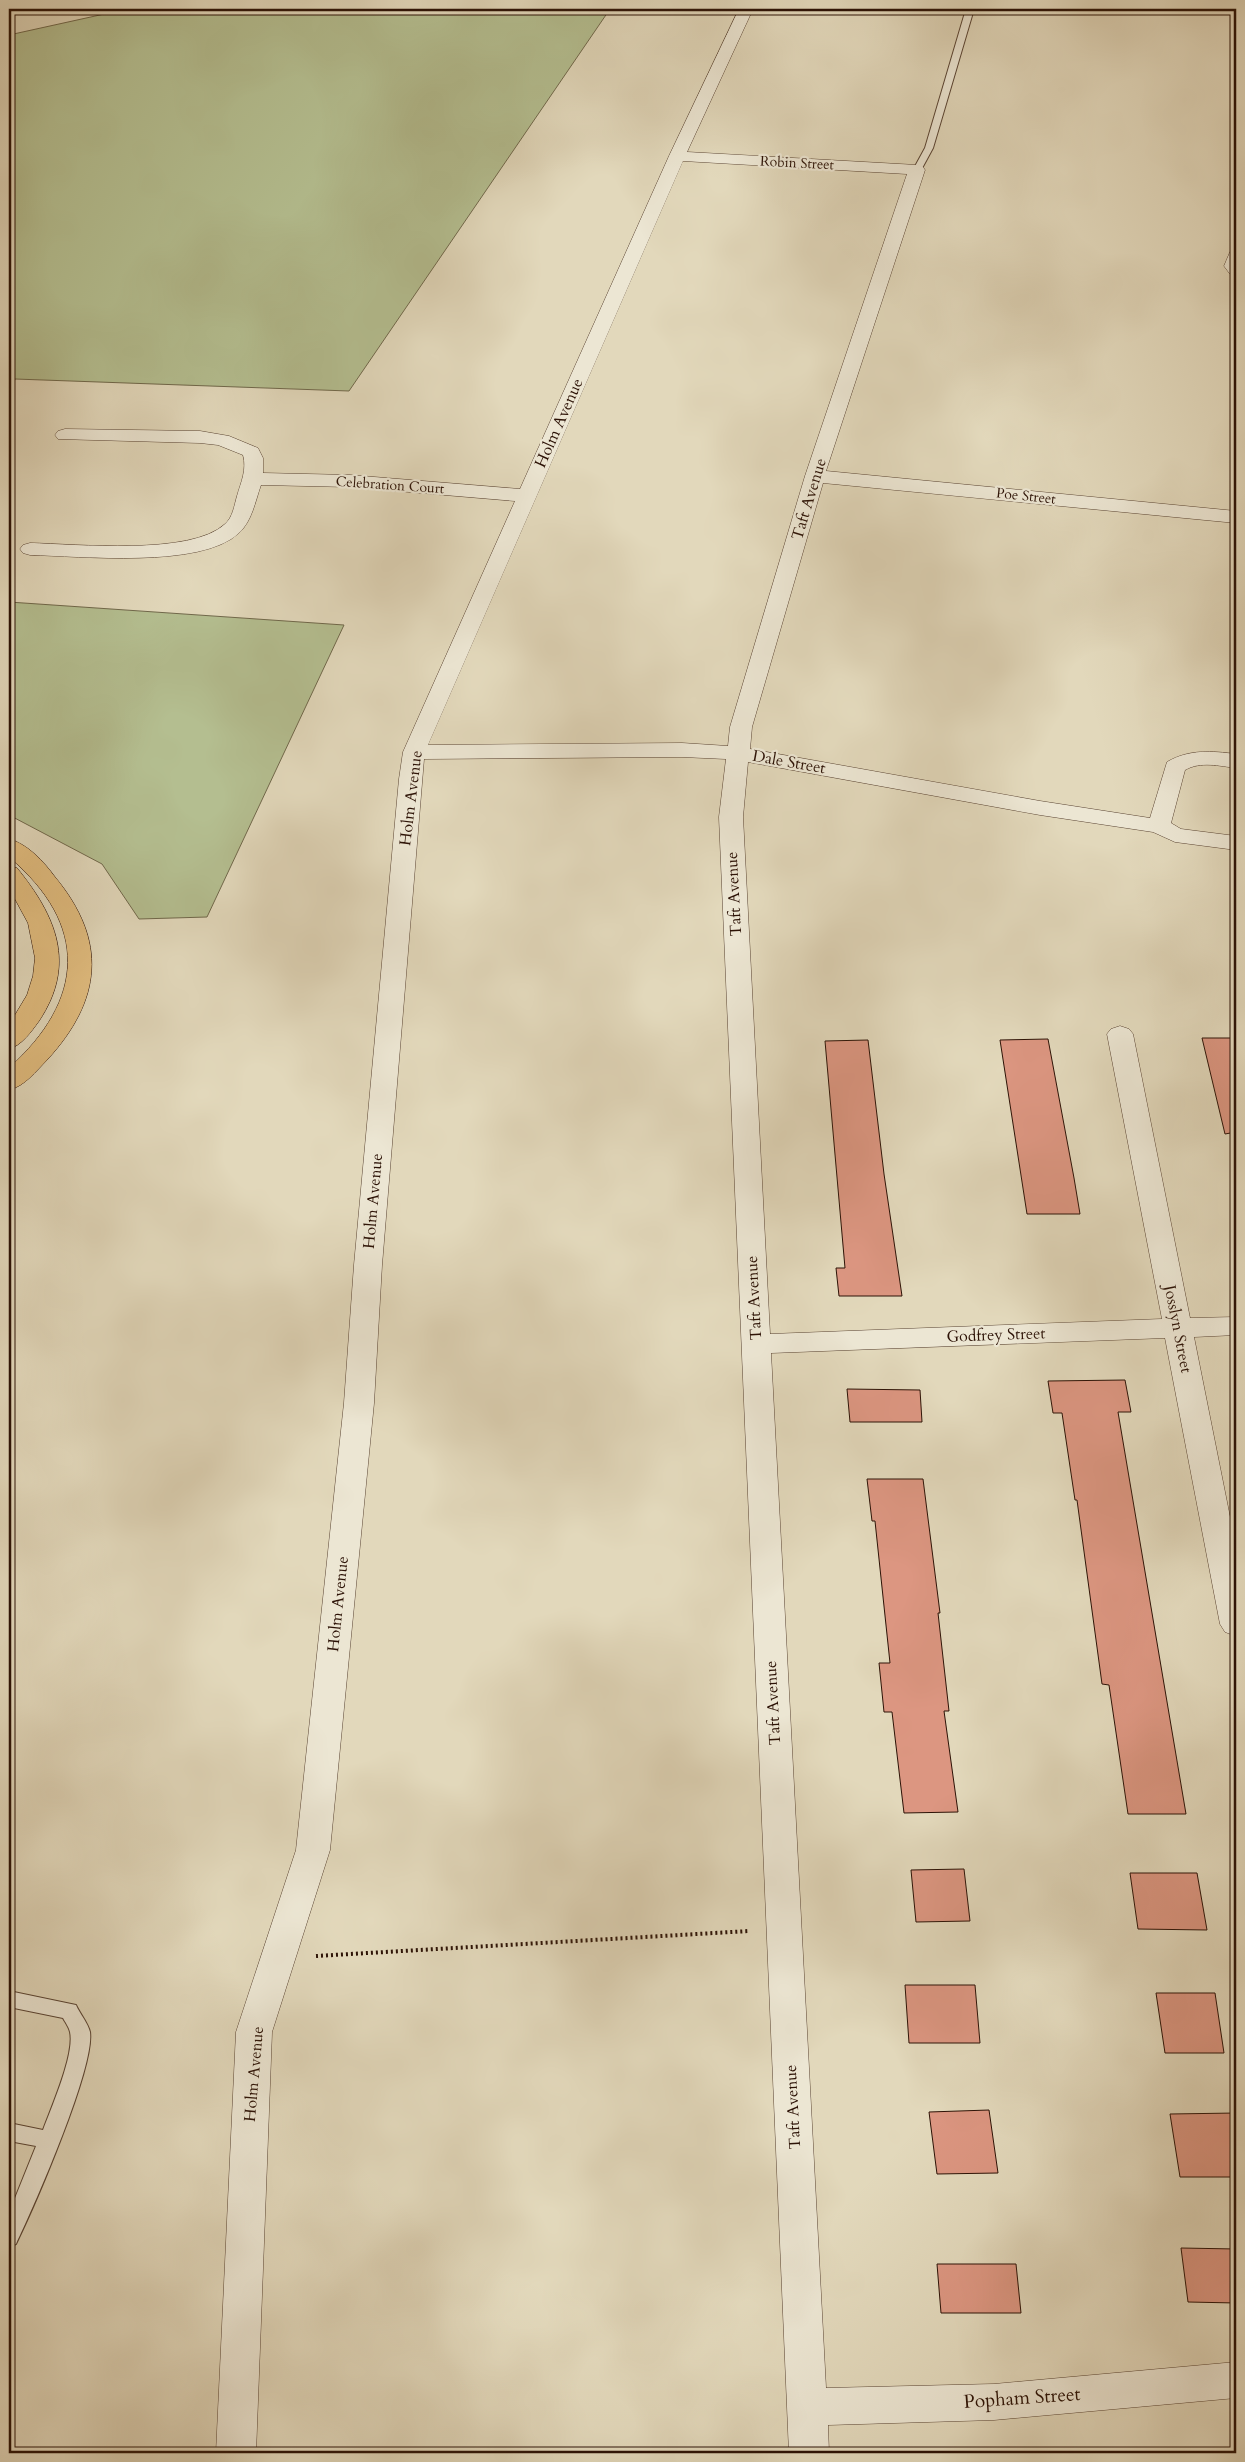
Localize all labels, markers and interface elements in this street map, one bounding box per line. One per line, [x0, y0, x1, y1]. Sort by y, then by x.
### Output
street label: Robin Street [759, 152, 835, 174]
street label: Holm Avenue [529, 375, 589, 471]
street label: Taft Avenue [786, 455, 832, 543]
street label: Celebration Court [335, 472, 445, 498]
street label: Poe Street [995, 483, 1057, 509]
street label: Dale Street [751, 745, 827, 779]
street label: Holm Avenue [394, 749, 428, 847]
street label: Taft Avenue [721, 851, 747, 937]
street label: Holm Avenue [358, 1152, 388, 1250]
street label: Taft Avenue [741, 1255, 767, 1341]
street label: Josslyn Street [1158, 1281, 1197, 1375]
street label: Godfrey Street [946, 1322, 1046, 1348]
street label: Holm Avenue [322, 1555, 354, 1653]
street label: Taft Avenue [760, 1660, 786, 1746]
street label: Holm Avenue [239, 2025, 269, 2123]
street label: Taft Avenue [780, 2064, 806, 2150]
street label: Popham Street [963, 2381, 1081, 2415]

